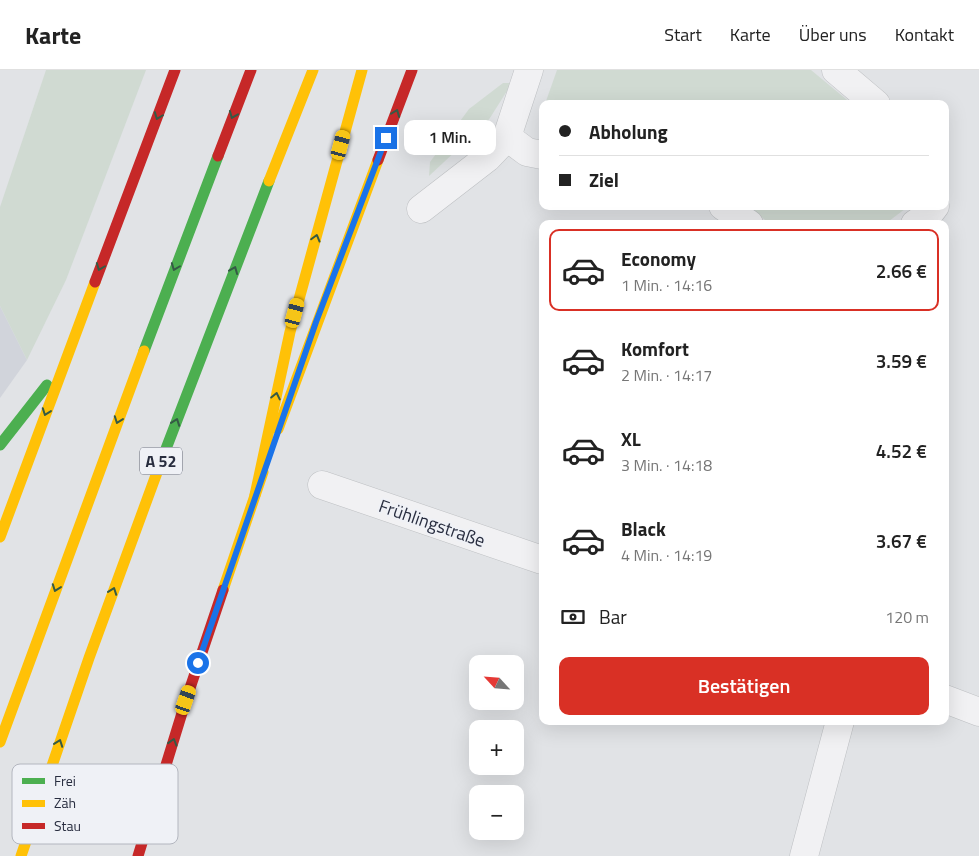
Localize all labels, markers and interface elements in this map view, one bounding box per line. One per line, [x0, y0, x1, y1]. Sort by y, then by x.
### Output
text: Karte [25, 17, 81, 53]
text: Start [664, 21, 702, 48]
text: Karte [730, 21, 771, 48]
text: Über uns [799, 21, 867, 48]
text: Kontakt [895, 21, 954, 48]
one-way arrow [390, 109, 400, 117]
one-way arrow [229, 110, 239, 119]
one-way arrow [153, 111, 163, 119]
text: Abholung [589, 117, 668, 146]
callout: 1 Min. [404, 120, 496, 156]
text: 1 Min. [429, 125, 471, 149]
route end [375, 127, 397, 149]
car [329, 129, 352, 161]
text: Ziel [589, 165, 619, 194]
one-way arrow [310, 234, 320, 243]
text: Economy [621, 244, 696, 273]
icon: car [561, 248, 606, 293]
text: 2.66 € [876, 256, 927, 285]
one-way arrow [171, 262, 181, 271]
one-way arrow [96, 263, 106, 271]
one-way arrow [228, 266, 238, 275]
text: 1 Min. · 14:16 [621, 273, 712, 297]
car [283, 297, 306, 329]
text: Komfort [621, 334, 689, 363]
icon: car [561, 338, 606, 383]
text: 3.59 € [876, 346, 927, 375]
text: 2 Min. · 14:17 [621, 363, 712, 387]
one-way arrow [271, 391, 281, 400]
one-way arrow [42, 407, 52, 416]
one-way arrow [114, 415, 124, 423]
one-way arrow [170, 418, 180, 426]
text: XL [621, 424, 641, 453]
icon: car [561, 428, 606, 473]
text: 4.52 € [876, 436, 927, 465]
road number: A 52 [140, 448, 182, 474]
text: 3 Min. · 14:18 [621, 453, 712, 477]
street label: Frühlingstraße [375, 492, 489, 554]
text: Black [621, 514, 666, 543]
icon: car [561, 518, 606, 563]
text: 3.67 € [876, 526, 927, 555]
text: 4 Min. · 14:19 [621, 543, 712, 567]
one-way arrow [52, 584, 62, 592]
one-way arrow [107, 587, 117, 595]
text: Bar [599, 602, 627, 631]
icon: cash [559, 603, 587, 631]
text: 120 m [885, 605, 929, 629]
route start [187, 652, 209, 674]
north arrow [469, 655, 524, 710]
map controls [469, 655, 524, 840]
button: Bestätigen [559, 657, 929, 715]
car [174, 683, 197, 717]
button: + [469, 720, 524, 775]
one-way arrow [167, 739, 177, 747]
one-way arrow [53, 740, 63, 748]
legend [12, 764, 178, 844]
text: Frei [54, 770, 76, 791]
button: − [469, 785, 524, 840]
text: Zäh [54, 792, 76, 813]
text: Stau [54, 815, 81, 836]

